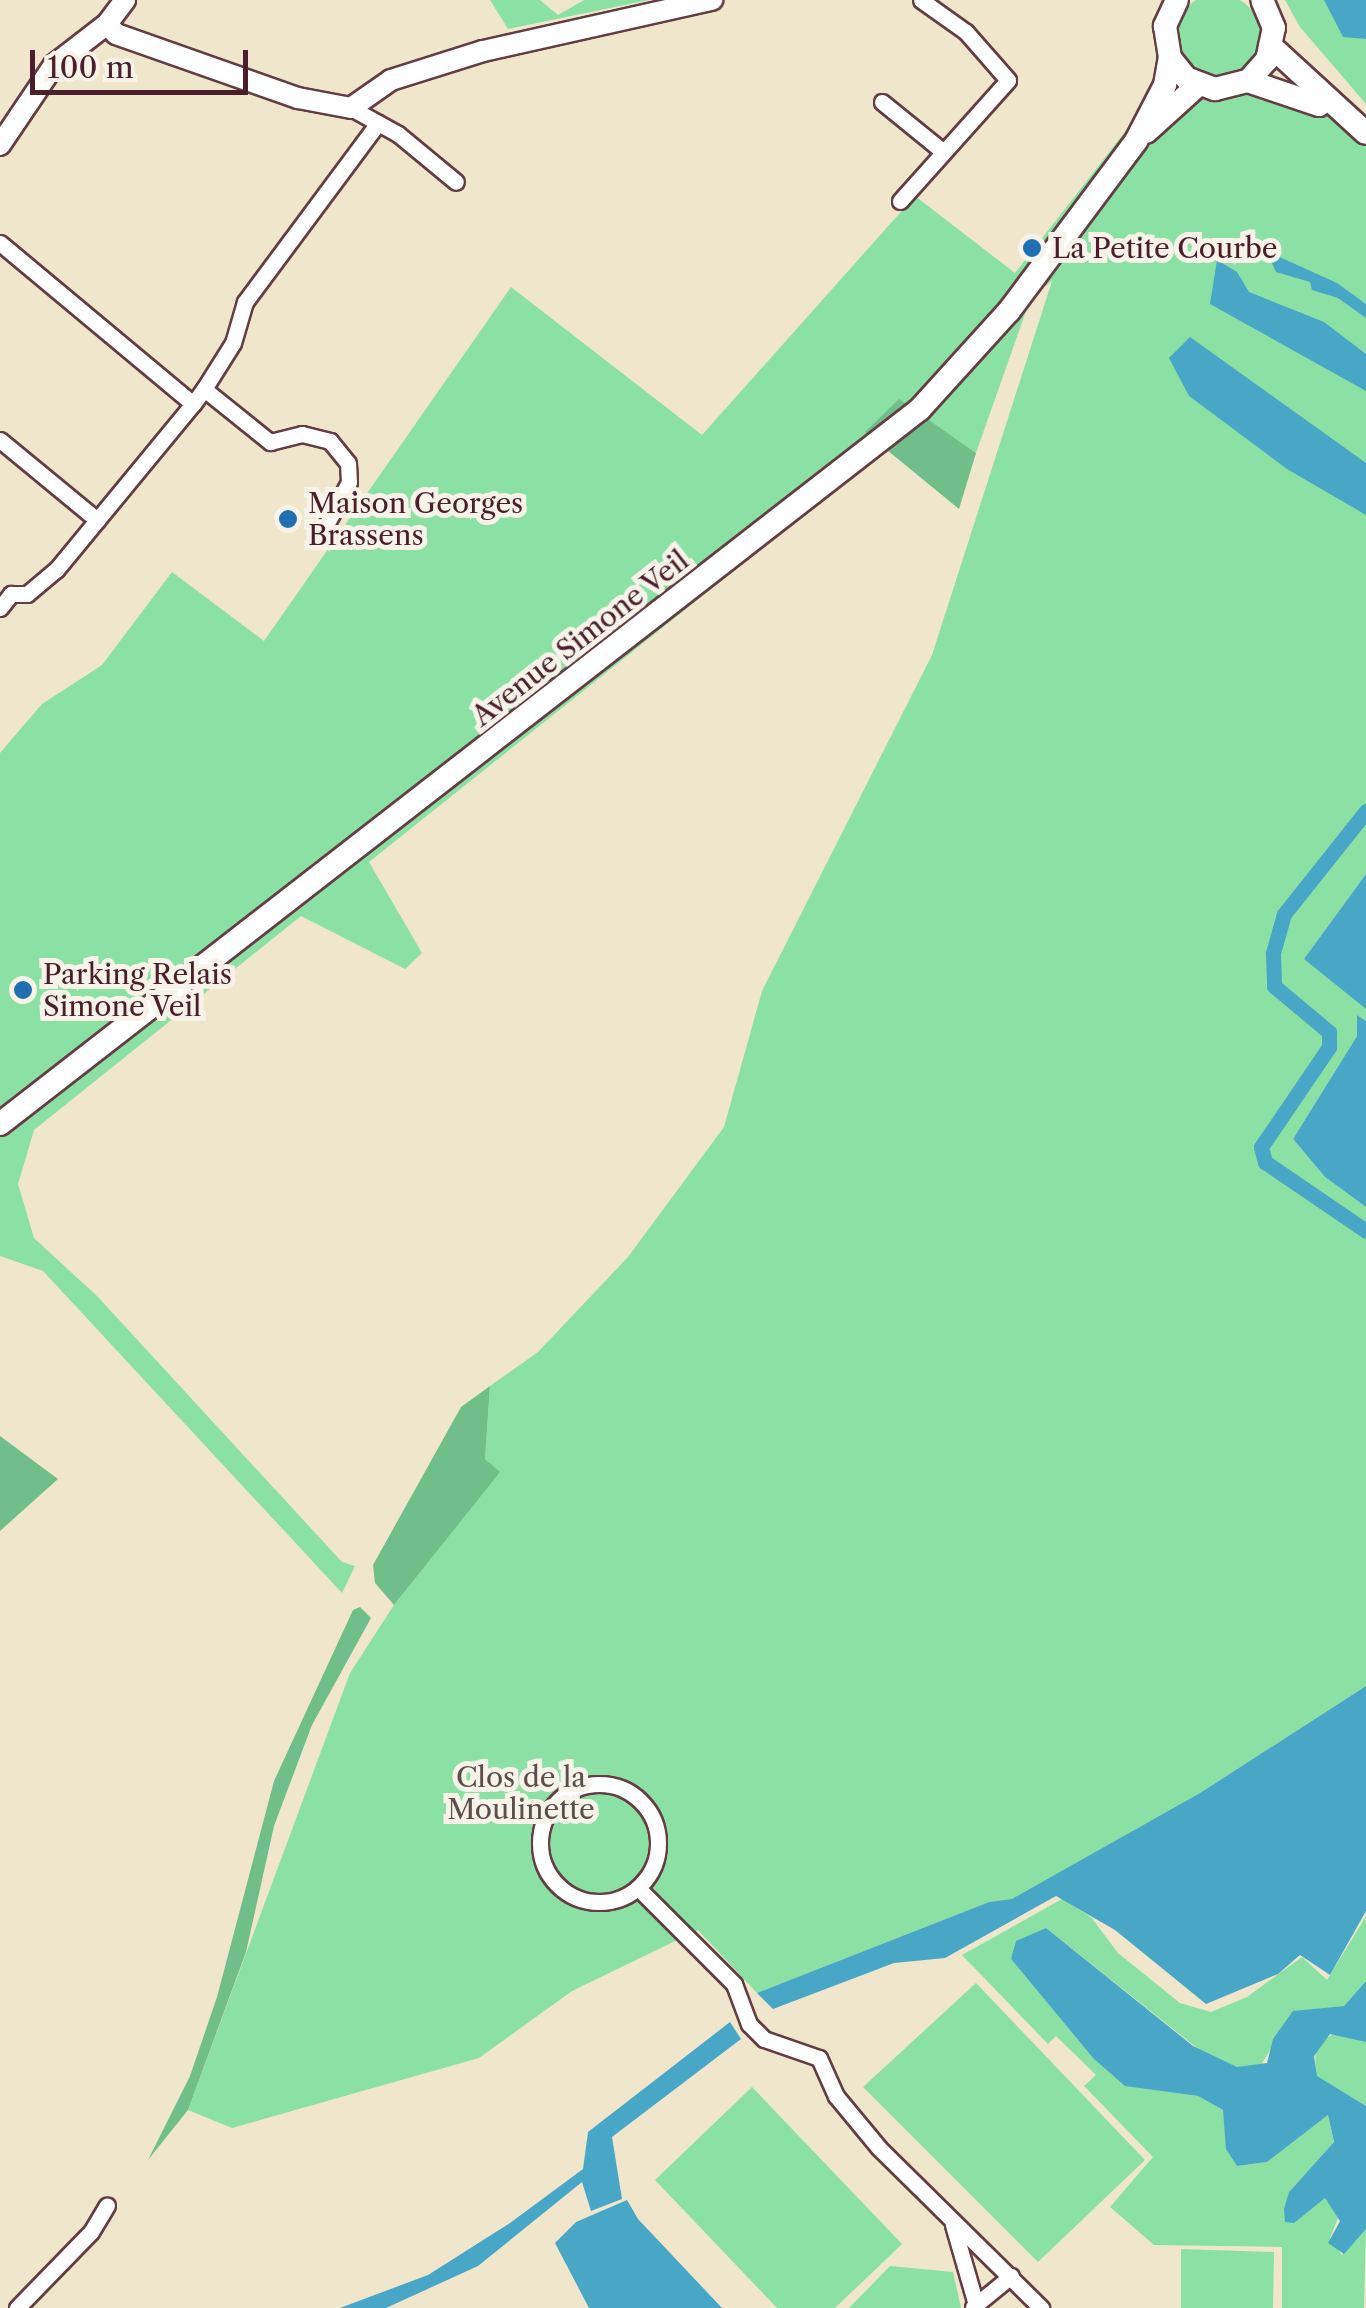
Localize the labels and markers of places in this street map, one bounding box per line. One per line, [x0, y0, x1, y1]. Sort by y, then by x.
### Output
place label: La Petite Courbe [1052, 231, 1278, 265]
marker: La Petite Courbe [1021, 237, 1043, 259]
place label: Maison Georges Brassens [308, 486, 523, 552]
marker: Maison Georges Brassens [277, 508, 299, 530]
place label: Parking Relais Simone Veil [43, 957, 232, 1023]
marker: Parking Relais Simone Veil [12, 979, 34, 1001]

